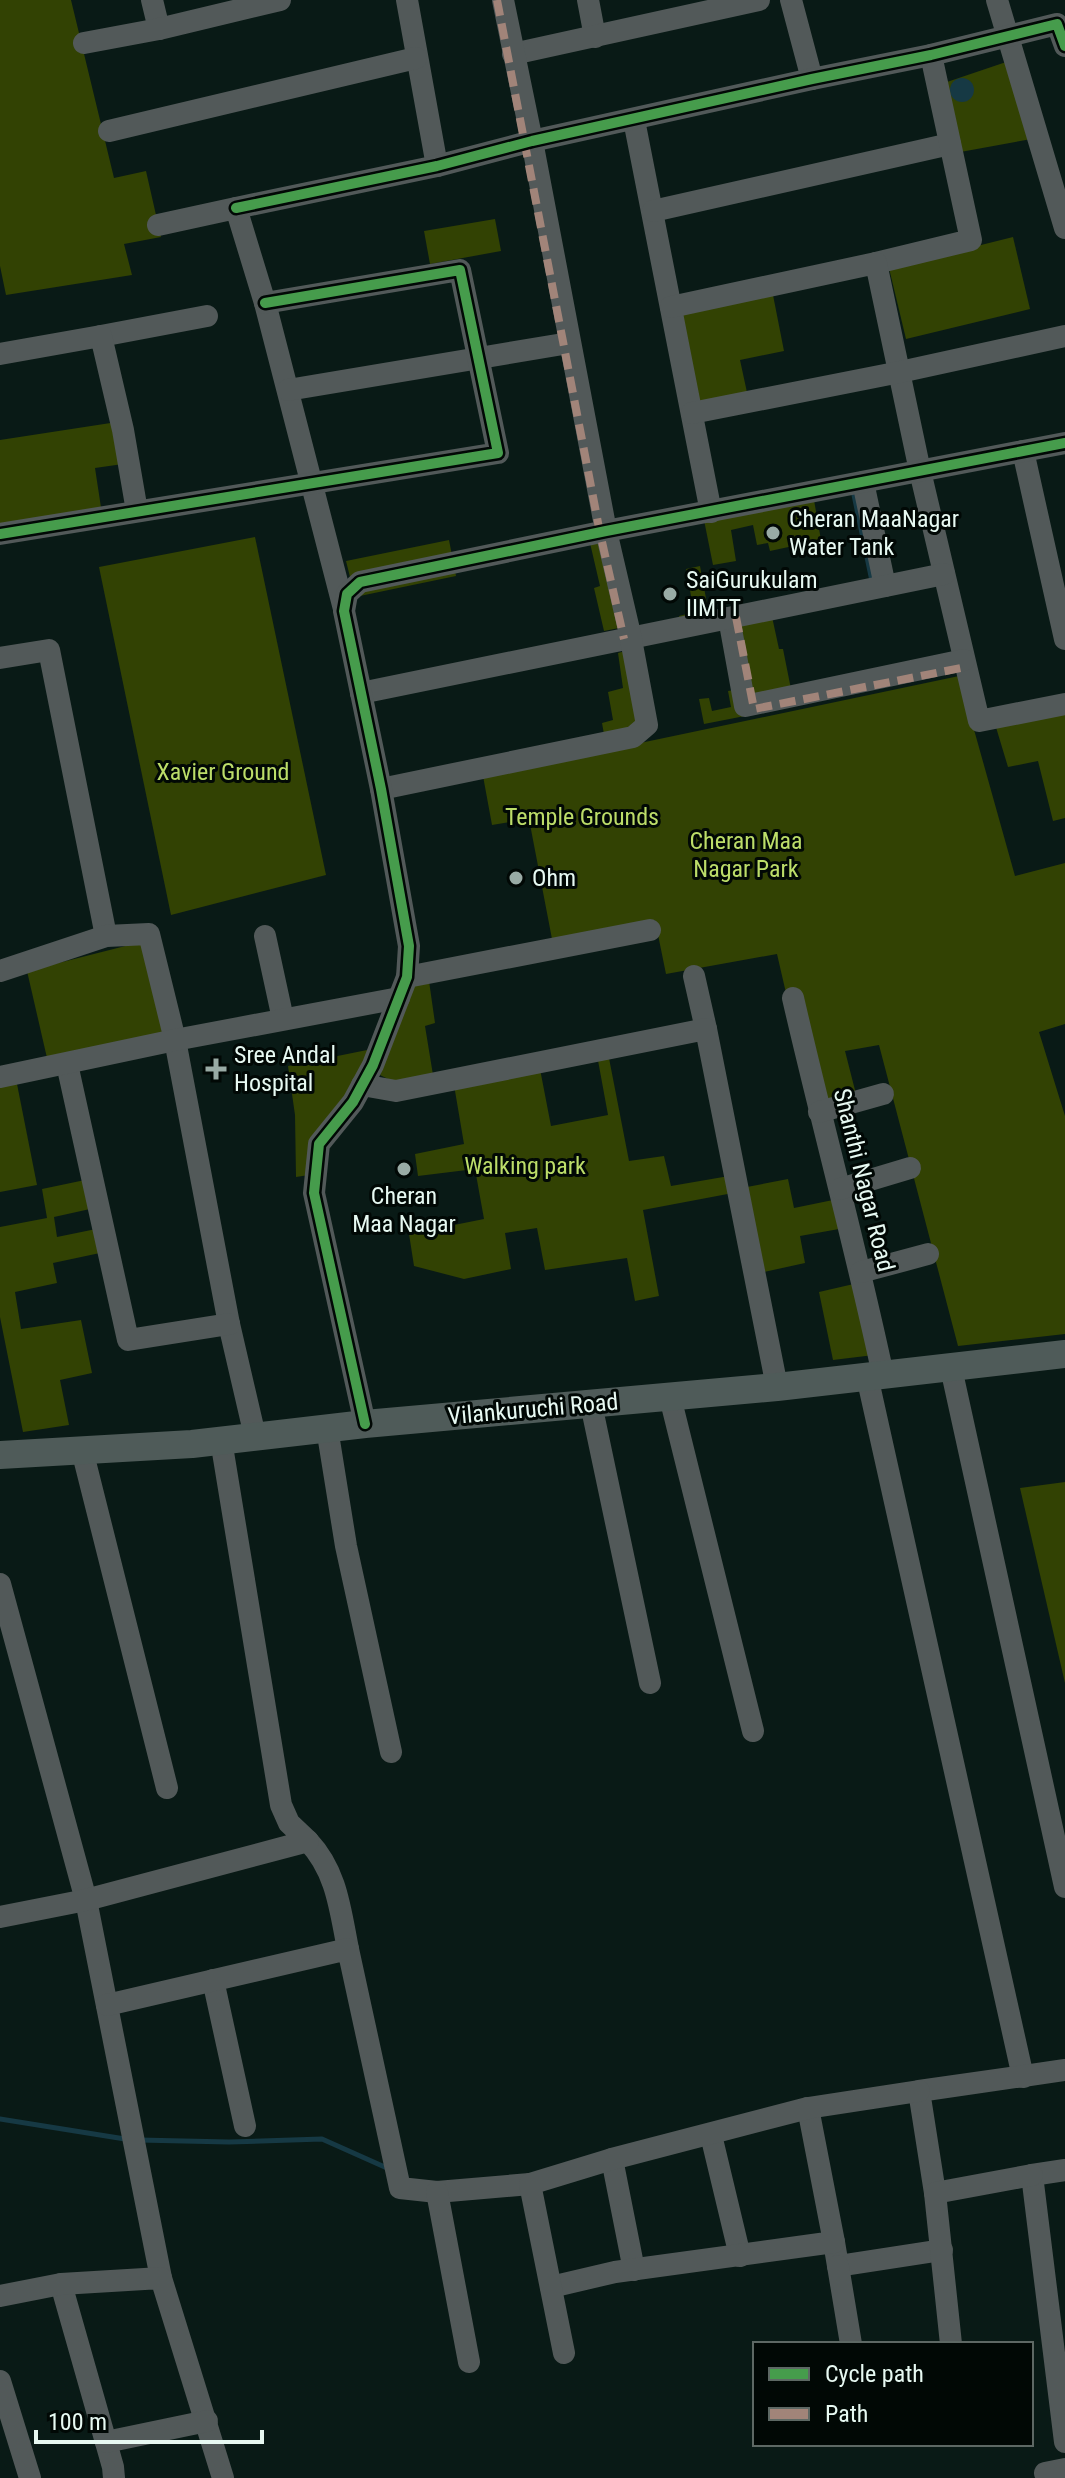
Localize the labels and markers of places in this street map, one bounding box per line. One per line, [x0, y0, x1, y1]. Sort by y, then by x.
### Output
place label: Cheran MaaNagar Water Tank [789, 505, 959, 561]
marker: Cheran MaaNagar Water Tank [764, 524, 782, 542]
place label: SaiGurukulam IIMTT [686, 566, 818, 622]
marker: SaiGurukulam IIMTT [661, 585, 679, 603]
place label: Ohm [532, 864, 576, 892]
marker: Ohm [507, 869, 525, 887]
place label: Sree Andal Hospital [234, 1041, 336, 1097]
marker: Sree Andal Hospital [205, 1058, 227, 1080]
marker: Cheran Maa Nagar [395, 1160, 413, 1178]
place label: Cheran Maa Nagar [352, 1182, 456, 1238]

